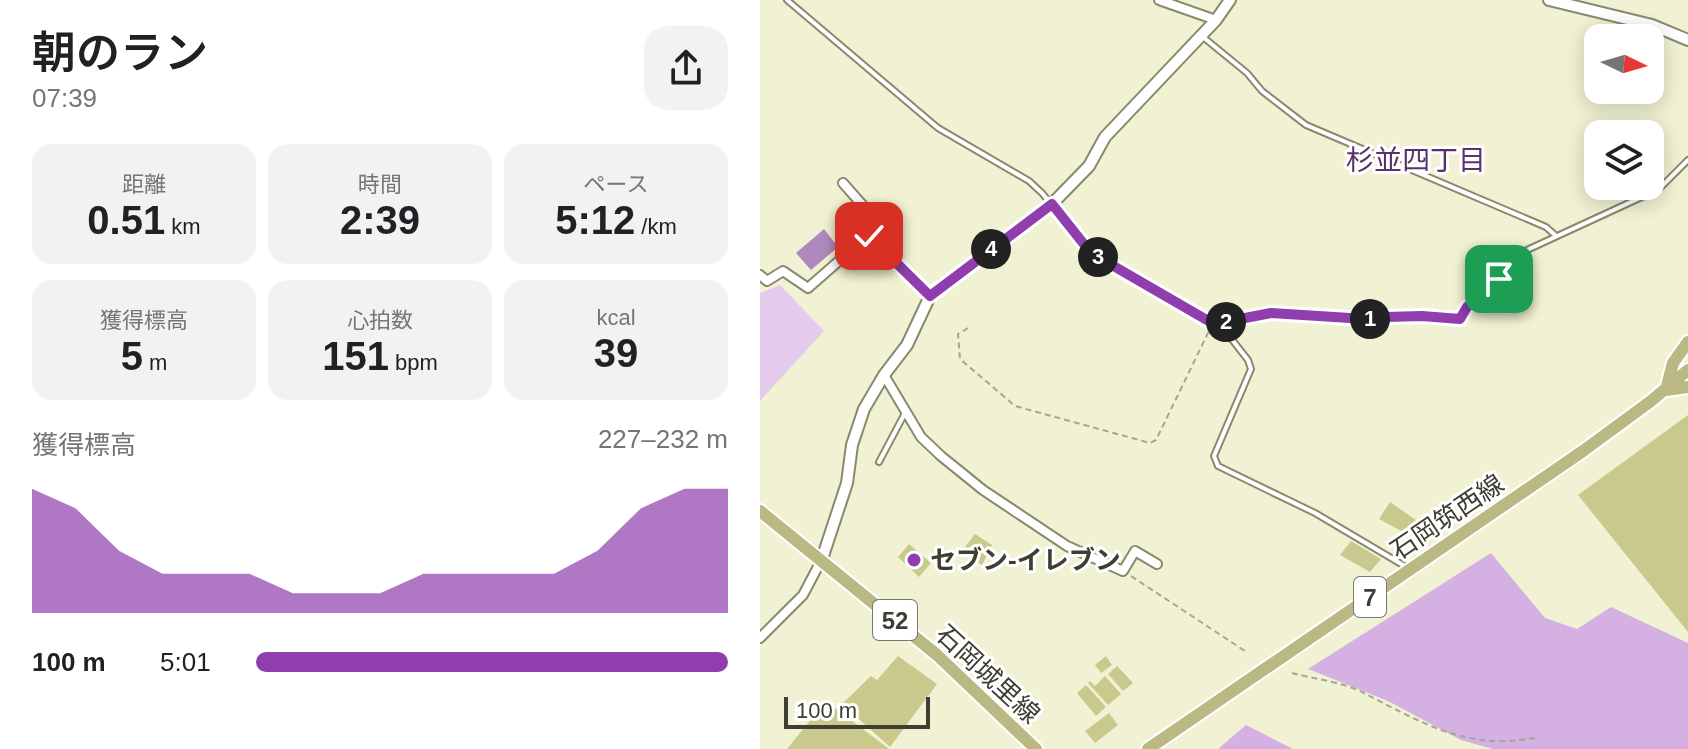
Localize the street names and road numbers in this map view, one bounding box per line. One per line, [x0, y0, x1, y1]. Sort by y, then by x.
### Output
street label: 石岡筑西線 [1385, 468, 1509, 566]
road number: 7 [1354, 577, 1386, 617]
road number: 52 [873, 600, 917, 640]
street label: 石岡城里線 [930, 619, 1046, 729]

